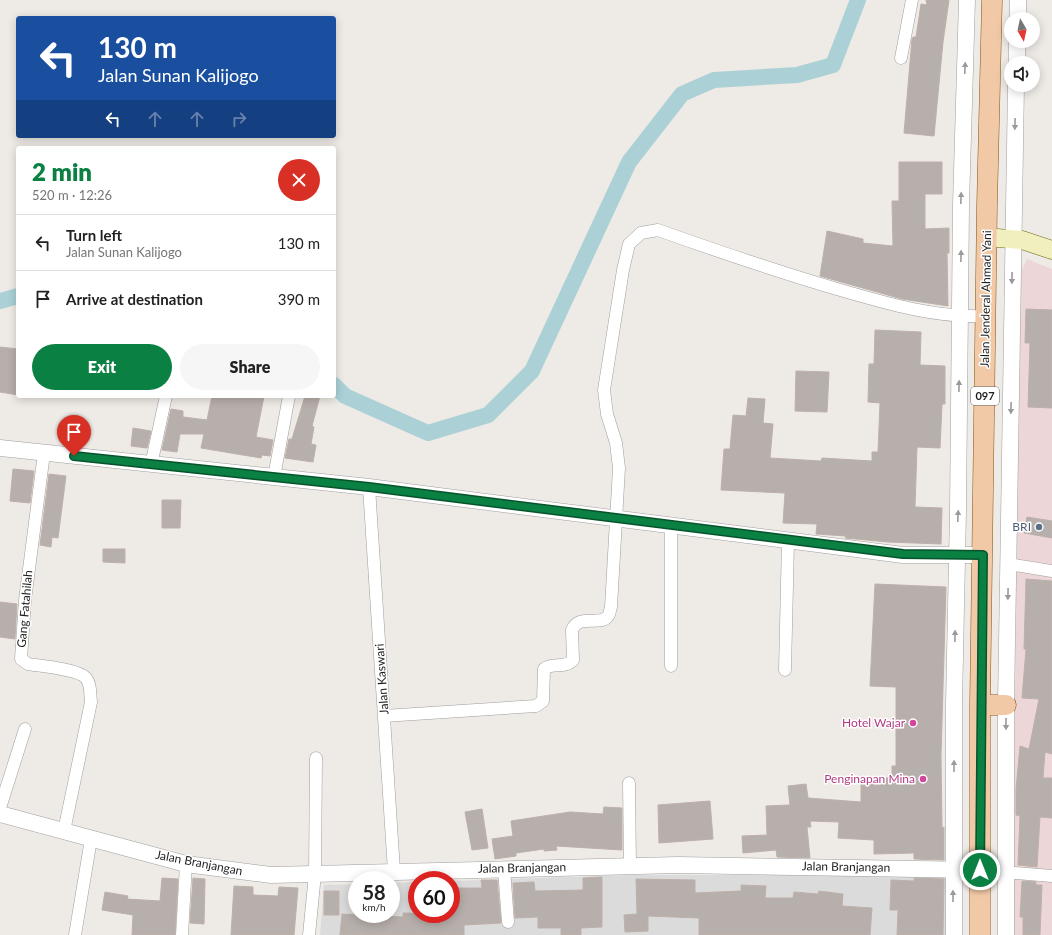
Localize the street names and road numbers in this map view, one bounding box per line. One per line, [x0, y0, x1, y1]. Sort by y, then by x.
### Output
street label: Jalan Jenderal Ahmad Yani [977, 230, 994, 368]
road number: 097 [971, 387, 999, 405]
street label: Gang Fatahilah [14, 570, 35, 648]
street label: Jalan Kaswari [372, 643, 391, 715]
street label: Jalan Branjangan [154, 847, 244, 878]
street label: Jalan Branjangan [802, 858, 890, 875]
street label: Jalan Branjangan [478, 859, 566, 876]

